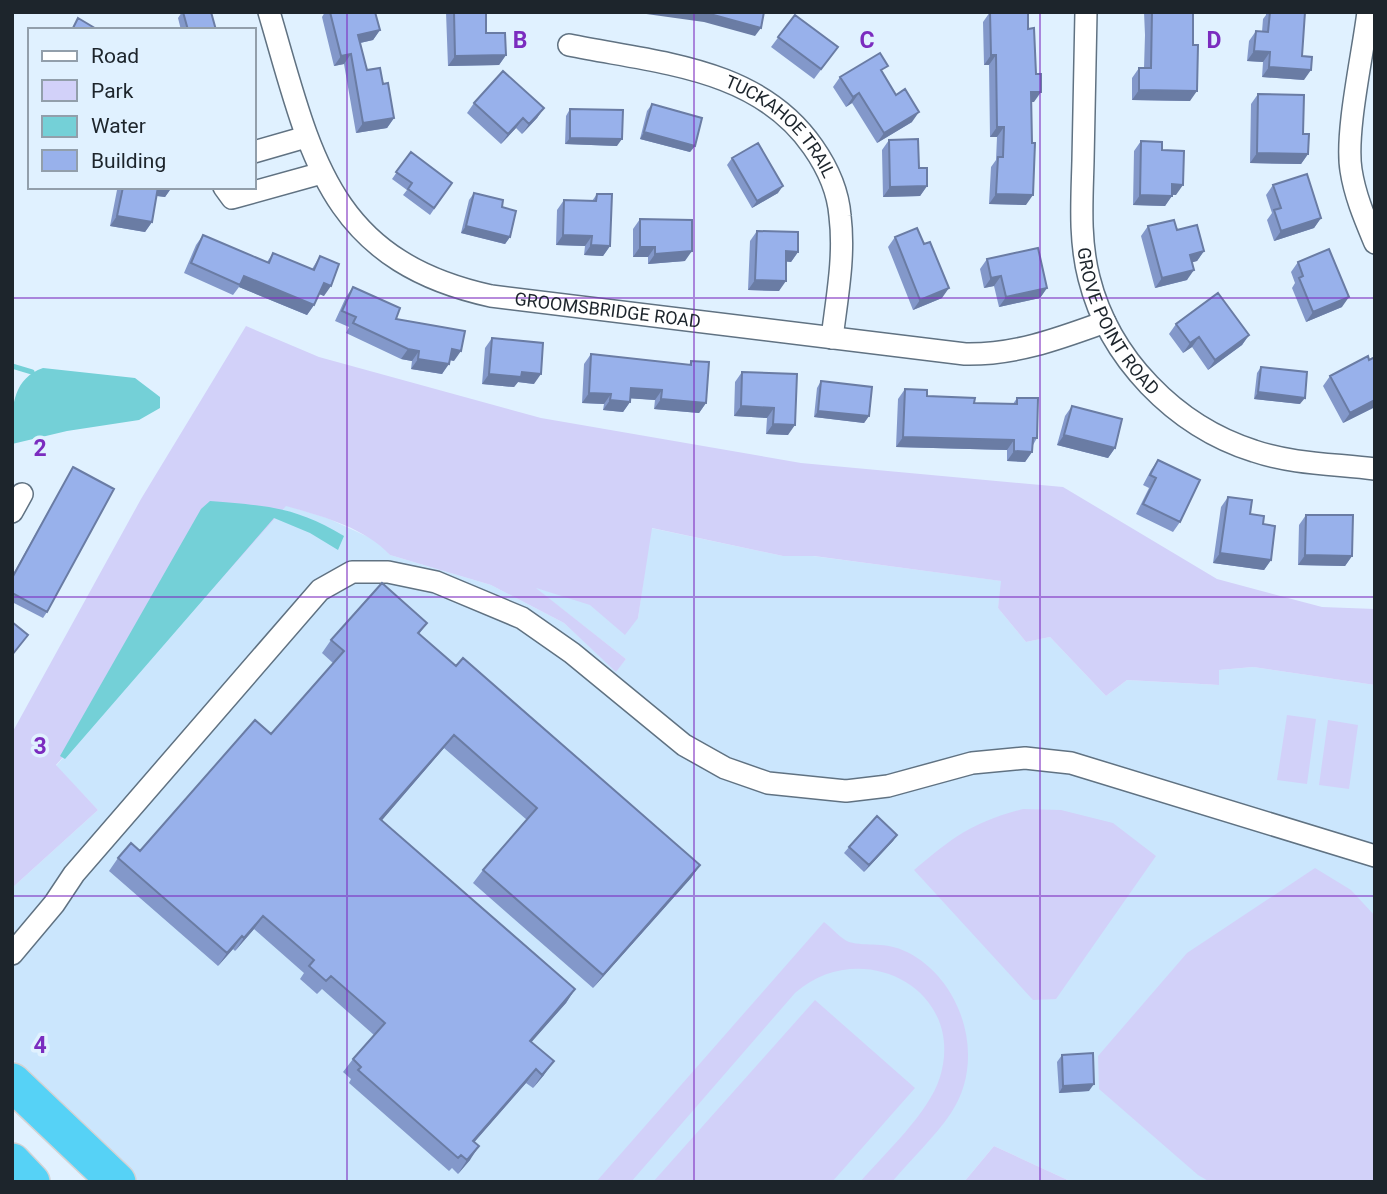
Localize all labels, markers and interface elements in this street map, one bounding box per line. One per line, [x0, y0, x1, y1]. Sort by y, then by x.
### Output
text: B [513, 27, 527, 54]
text: C [859, 27, 875, 54]
text: D [1207, 27, 1221, 54]
legend [28, 28, 256, 189]
text: Road [91, 44, 139, 68]
street label: TUCKAHOE TRAIL [722, 71, 840, 181]
text: Park [91, 79, 134, 103]
text: Water [91, 114, 146, 138]
text: Building [91, 149, 166, 173]
street label: GROVE POINT ROAD [1074, 246, 1164, 399]
street label: GROOMSBRIDGE ROAD [513, 288, 702, 332]
text: 2 [33, 435, 47, 462]
text: 3 [33, 733, 47, 760]
text: 4 [33, 1032, 47, 1059]

